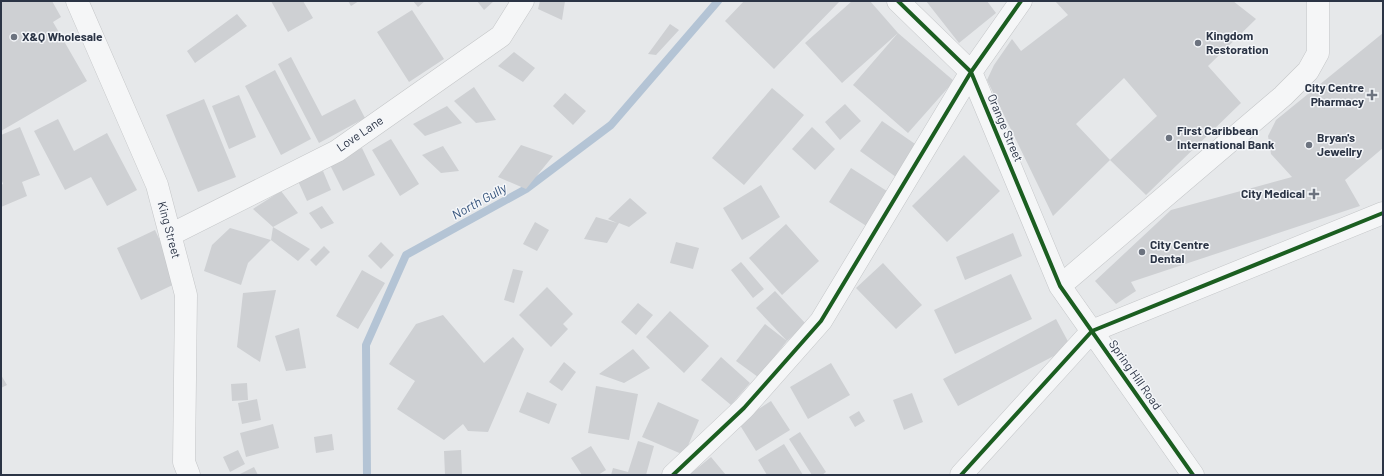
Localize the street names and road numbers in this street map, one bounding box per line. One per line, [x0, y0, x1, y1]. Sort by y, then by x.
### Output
street label: Orange Street [985, 92, 1027, 164]
street label: Love Lane [333, 113, 385, 154]
street label: King Street [156, 200, 184, 260]
street label: Spring Hill Road [1107, 337, 1165, 412]

